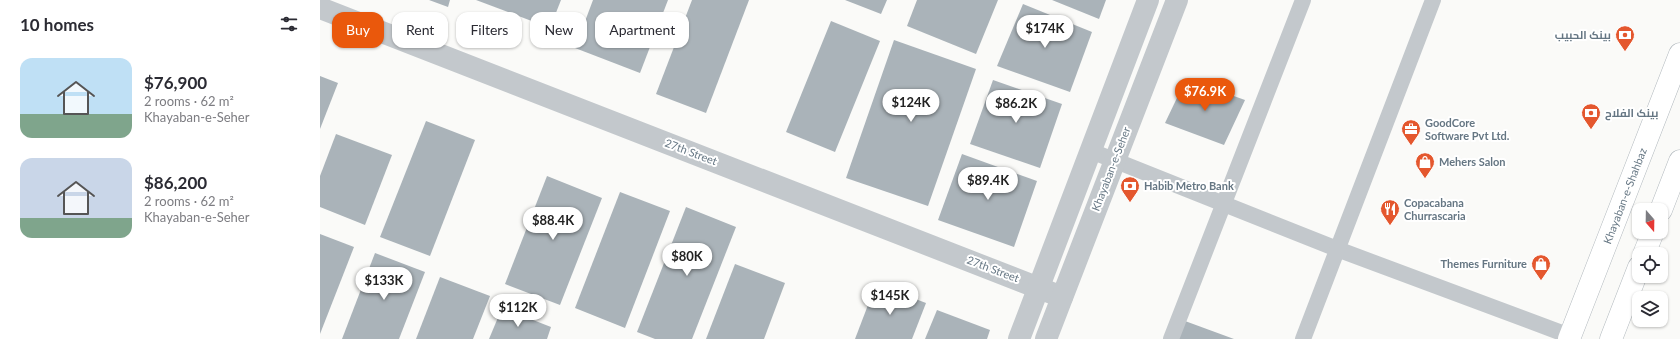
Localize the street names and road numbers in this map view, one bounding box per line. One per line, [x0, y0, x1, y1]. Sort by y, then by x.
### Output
street label: Khayaban-e-Seher [1088, 125, 1133, 213]
street label: 27th Street [663, 136, 719, 167]
street label: Khayaban-e-Shahbaz [1600, 146, 1649, 246]
street label: 27th Street [965, 253, 1021, 284]

